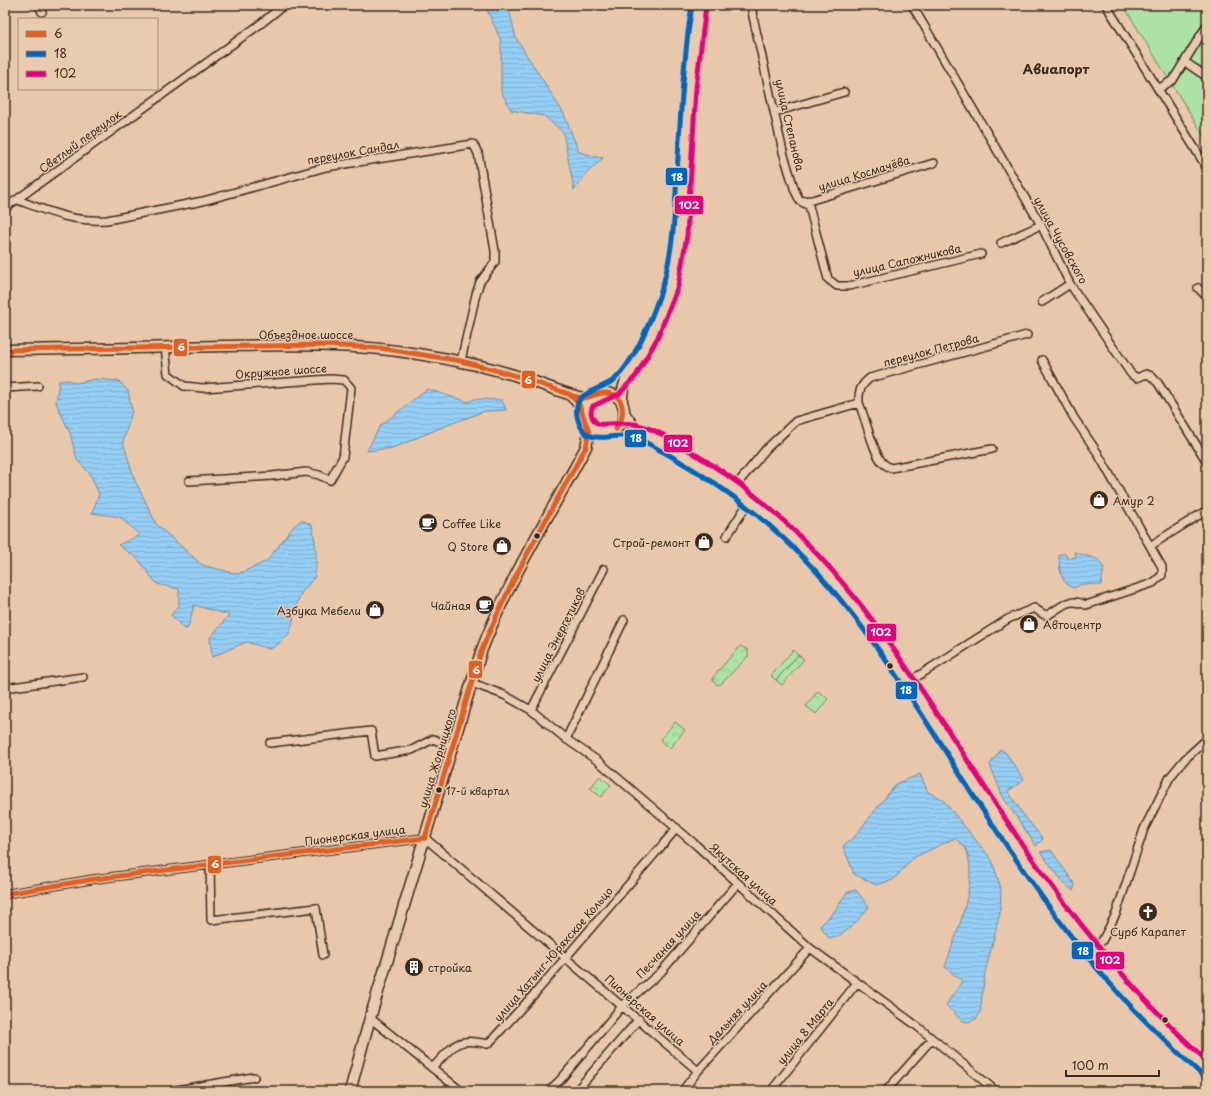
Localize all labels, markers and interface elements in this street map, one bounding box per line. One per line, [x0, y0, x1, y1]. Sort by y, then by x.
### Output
legend [18, 18, 158, 90]
text: 6 [54, 24, 62, 42]
text: 18 [54, 44, 67, 62]
district label: Авиапорт [1023, 59, 1089, 78]
text: 102 [54, 64, 76, 82]
street label: улица Степанова [771, 77, 809, 173]
street label: Светлый переулок [35, 105, 125, 177]
street label: переулок Сандал [306, 135, 401, 168]
street label: улица Космачёва [816, 151, 912, 195]
line badge: 18 [665, 167, 688, 186]
text: 18 [671, 168, 683, 185]
street label: улица Чусовского [1030, 193, 1092, 287]
line badge: 102 [674, 195, 704, 215]
text: 102 [679, 196, 700, 213]
street label: улица Сапожникова [851, 239, 963, 281]
street label: Объездное шоссе [259, 326, 353, 343]
street label: переулок Петрова [881, 329, 981, 371]
line badge: 6 [173, 338, 188, 357]
text: 6 [177, 338, 185, 355]
street label: Окружное шоссе [235, 359, 328, 383]
line badge: 6 [521, 370, 536, 389]
text: 6 [524, 371, 532, 388]
line badge: 18 [624, 429, 647, 448]
text: 18 [630, 429, 642, 446]
line badge: 102 [663, 434, 693, 453]
text: 102 [668, 434, 689, 451]
shop icon: Амур 2 [1088, 489, 1110, 511]
place label: Амур 2 [1113, 492, 1155, 509]
cafe icon: Coffee Like [417, 512, 439, 534]
place label: Coffee Like [442, 515, 501, 532]
unlabelled marker [532, 531, 542, 541]
shop icon: Строй-ремонт [693, 531, 715, 553]
place label: Строй-ремонт [613, 534, 691, 551]
shop icon: Q Store [491, 535, 513, 557]
place label: Q Store [448, 538, 488, 555]
street label: улица Энергетиков [527, 585, 589, 685]
cafe icon: Чайная [474, 594, 496, 616]
place label: Чайная [430, 597, 471, 614]
shop icon: Азбука Мебели [364, 599, 386, 621]
place label: Азбука Мебели [277, 602, 361, 619]
shop icon: Автоцентр [1018, 613, 1040, 635]
place label: Автоцентр [1043, 616, 1102, 633]
line badge: 102 [866, 623, 897, 642]
text: 102 [871, 623, 892, 640]
line badge: 6 [468, 660, 483, 679]
text: 6 [472, 661, 480, 678]
unlabelled marker [885, 661, 895, 671]
line badge: 18 [895, 681, 918, 700]
text: 18 [900, 681, 912, 698]
street label: улица Жорницкого [414, 706, 460, 810]
place label: 17-й квартал [446, 783, 509, 798]
marker: 17-й квартал [434, 785, 444, 795]
street label: Пионерская улица [304, 820, 406, 850]
street label: Якутская улица [706, 839, 782, 909]
line badge: 6 [207, 855, 222, 874]
text: 6 [211, 855, 219, 872]
street label: улица Хатынг-Юряхское Кольцо [489, 883, 617, 1025]
church icon: Сурб Карапет [1137, 901, 1159, 923]
street label: Песчаная улица [632, 906, 704, 982]
place label: Сурб Карапет [1110, 923, 1187, 940]
line badge: 18 [1071, 941, 1094, 960]
text: 18 [1077, 942, 1089, 959]
line badge: 102 [1095, 951, 1125, 970]
text: 102 [1100, 951, 1121, 968]
building icon: стройка [403, 956, 425, 978]
place label: стройка [428, 959, 472, 976]
street label: Пионерская улица [601, 970, 689, 1050]
street label: Дальняя улица [702, 976, 771, 1048]
street label: улица 8 Марта [773, 994, 837, 1068]
unlabelled marker [1160, 1015, 1170, 1025]
scale bar [1066, 1052, 1159, 1078]
text: 100 m [1072, 1056, 1109, 1074]

